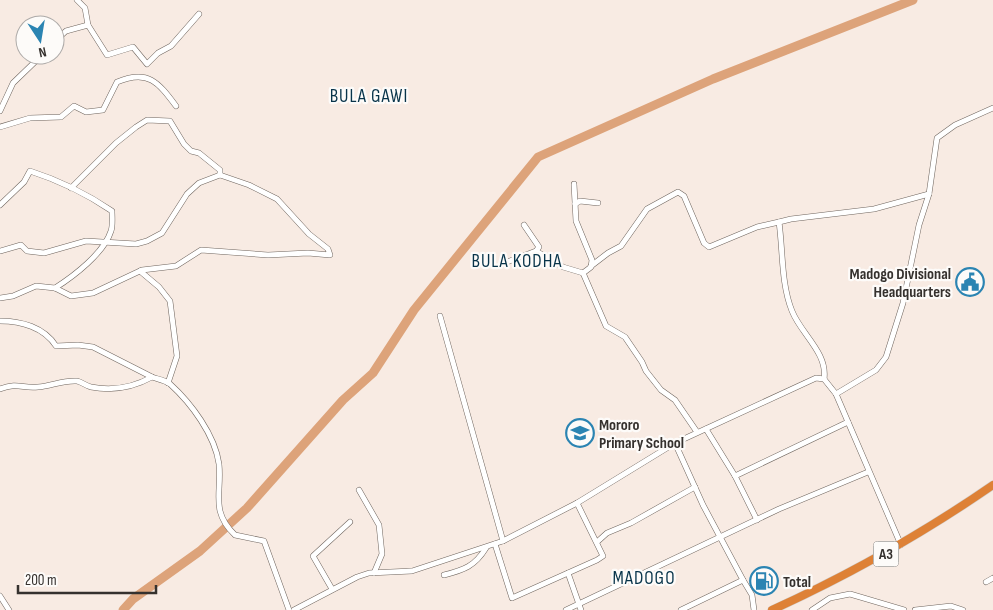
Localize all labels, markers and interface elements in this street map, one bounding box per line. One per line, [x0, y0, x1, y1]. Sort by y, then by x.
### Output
north arrow [15, 15, 65, 65]
text: N [37, 43, 48, 61]
district label: BULA GAWI [330, 85, 408, 108]
district label: BULA KODHA [471, 250, 563, 273]
place label: Madogo Divisional Headquarters [850, 265, 951, 302]
public building icon: Madogo Divisional Headquarters [955, 267, 985, 297]
place label: Mororo Primary School [599, 416, 684, 453]
school or university icon: Mororo Primary School [565, 418, 595, 448]
road number: A3 [874, 542, 898, 566]
scale bar [18, 562, 155, 594]
fuel station icon: Total [749, 566, 779, 596]
district label: MADOGO [612, 567, 676, 590]
text: 200 m [25, 571, 57, 590]
place label: Total [783, 573, 811, 592]

